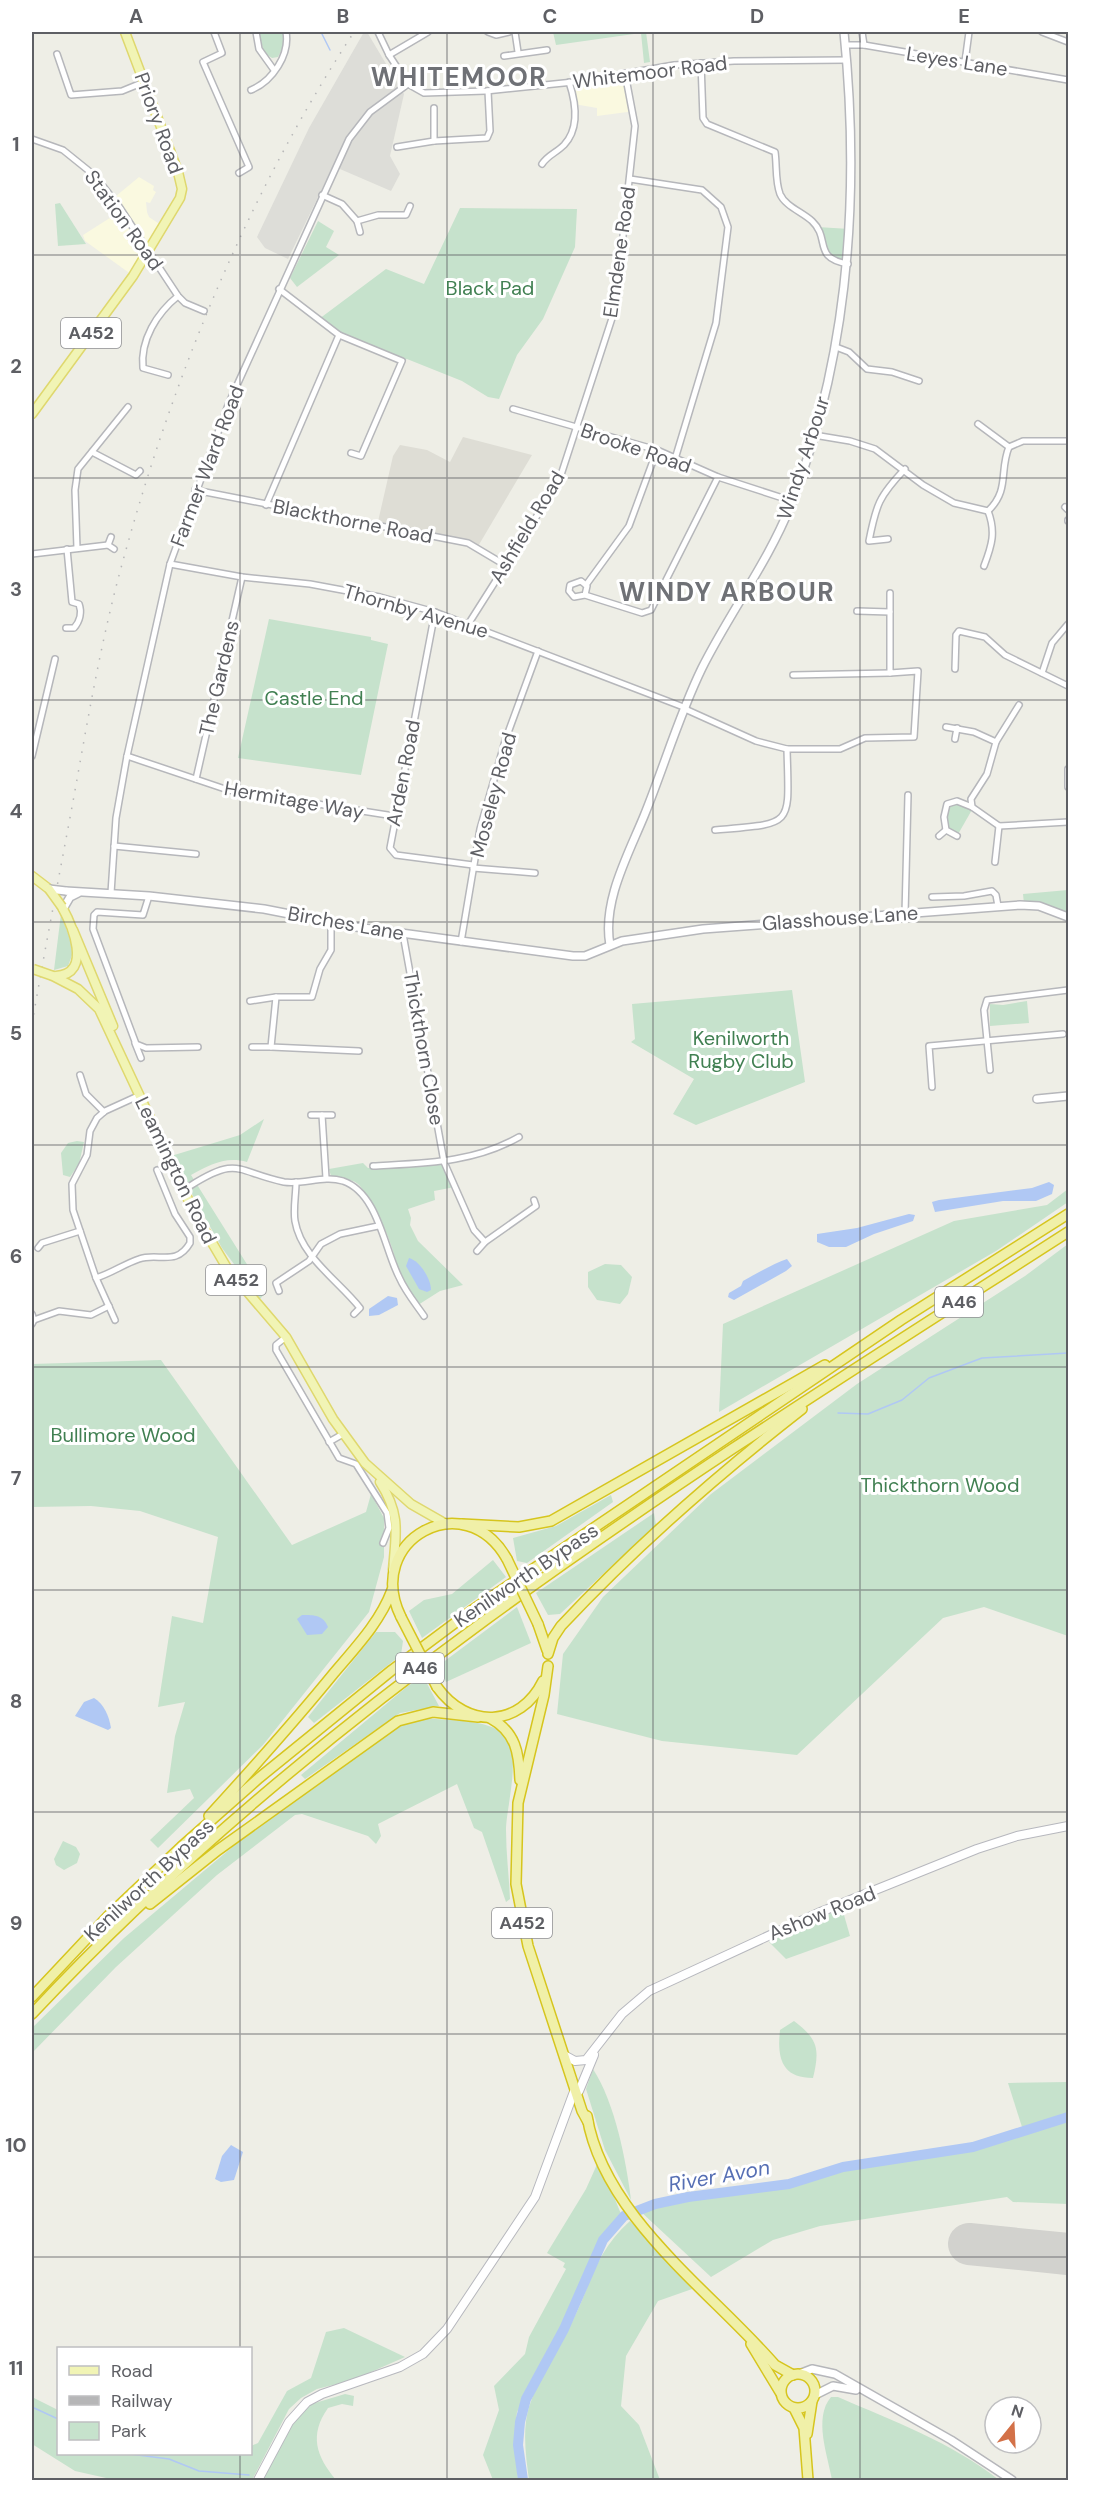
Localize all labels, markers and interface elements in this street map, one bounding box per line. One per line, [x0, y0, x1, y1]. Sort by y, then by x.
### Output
text: A [129, 3, 143, 29]
text: B [337, 3, 349, 29]
text: C [543, 3, 557, 29]
text: D [750, 3, 764, 29]
text: E [958, 3, 970, 29]
street label: Leyes Lane [904, 40, 1010, 82]
street label: Whitemoor Road [571, 50, 729, 94]
district label: WHITEMOOR [371, 60, 547, 94]
street label: Priory Road [129, 69, 189, 177]
text: 1 [12, 131, 20, 157]
street label: Station Road [79, 165, 169, 275]
street label: Elmdene Road [597, 185, 641, 319]
park label: Black Pad [446, 275, 534, 301]
road number: A452 [61, 318, 121, 348]
text: 2 [10, 353, 22, 379]
street label: Farmer Ward Road [164, 382, 250, 550]
street label: Windy Arbour [771, 393, 835, 523]
street label: Brooke Road [577, 417, 695, 479]
street label: Ashfield Road [483, 466, 571, 588]
street label: Blackthorne Road [271, 493, 435, 549]
district label: WINDY ARBOUR [619, 575, 835, 609]
text: 3 [10, 576, 22, 602]
street label: Thornby Avenue [341, 578, 491, 644]
street label: The Gardens [193, 618, 245, 738]
park label: Castle End [264, 685, 364, 711]
street label: Arden Road [380, 718, 426, 828]
street label: Moseley Road [464, 730, 522, 860]
street label: Hermitage Way [222, 775, 366, 825]
text: 4 [10, 798, 23, 824]
street label: Birches Lane [286, 900, 406, 946]
street label: Glasshouse Lane [761, 900, 919, 936]
street label: Thickthorn Close [398, 969, 450, 1127]
text: 5 [10, 1020, 22, 1046]
park label: Kenilworth Rugby Club [688, 1025, 794, 1074]
street label: Leamington Road [129, 1092, 223, 1248]
text: 6 [10, 1243, 22, 1269]
road number: A452 [206, 1265, 266, 1295]
road number: A46 [935, 1287, 983, 1317]
park label: Bullimore Wood [50, 1422, 196, 1448]
text: 7 [11, 1465, 22, 1491]
park label: Thickthorn Wood [860, 1472, 1020, 1498]
street label: Kenilworth Bypass [449, 1517, 603, 1633]
road number: A46 [396, 1653, 444, 1683]
text: 8 [10, 1688, 22, 1714]
street label: Kenilworth Bypass [78, 1813, 220, 1947]
street label: Ashow Road [765, 1880, 879, 1946]
road number: A452 [492, 1908, 552, 1938]
text: 9 [10, 1910, 22, 1936]
text: 10 [5, 2132, 27, 2158]
water label: River Avon [666, 2153, 772, 2199]
legend [57, 2347, 252, 2455]
text: 11 [9, 2355, 23, 2381]
text: Road [111, 2359, 153, 2383]
text: Railway [111, 2389, 173, 2413]
north arrow [983, 2395, 1043, 2455]
text: N [1009, 2399, 1026, 2423]
text: Park [111, 2419, 147, 2443]

